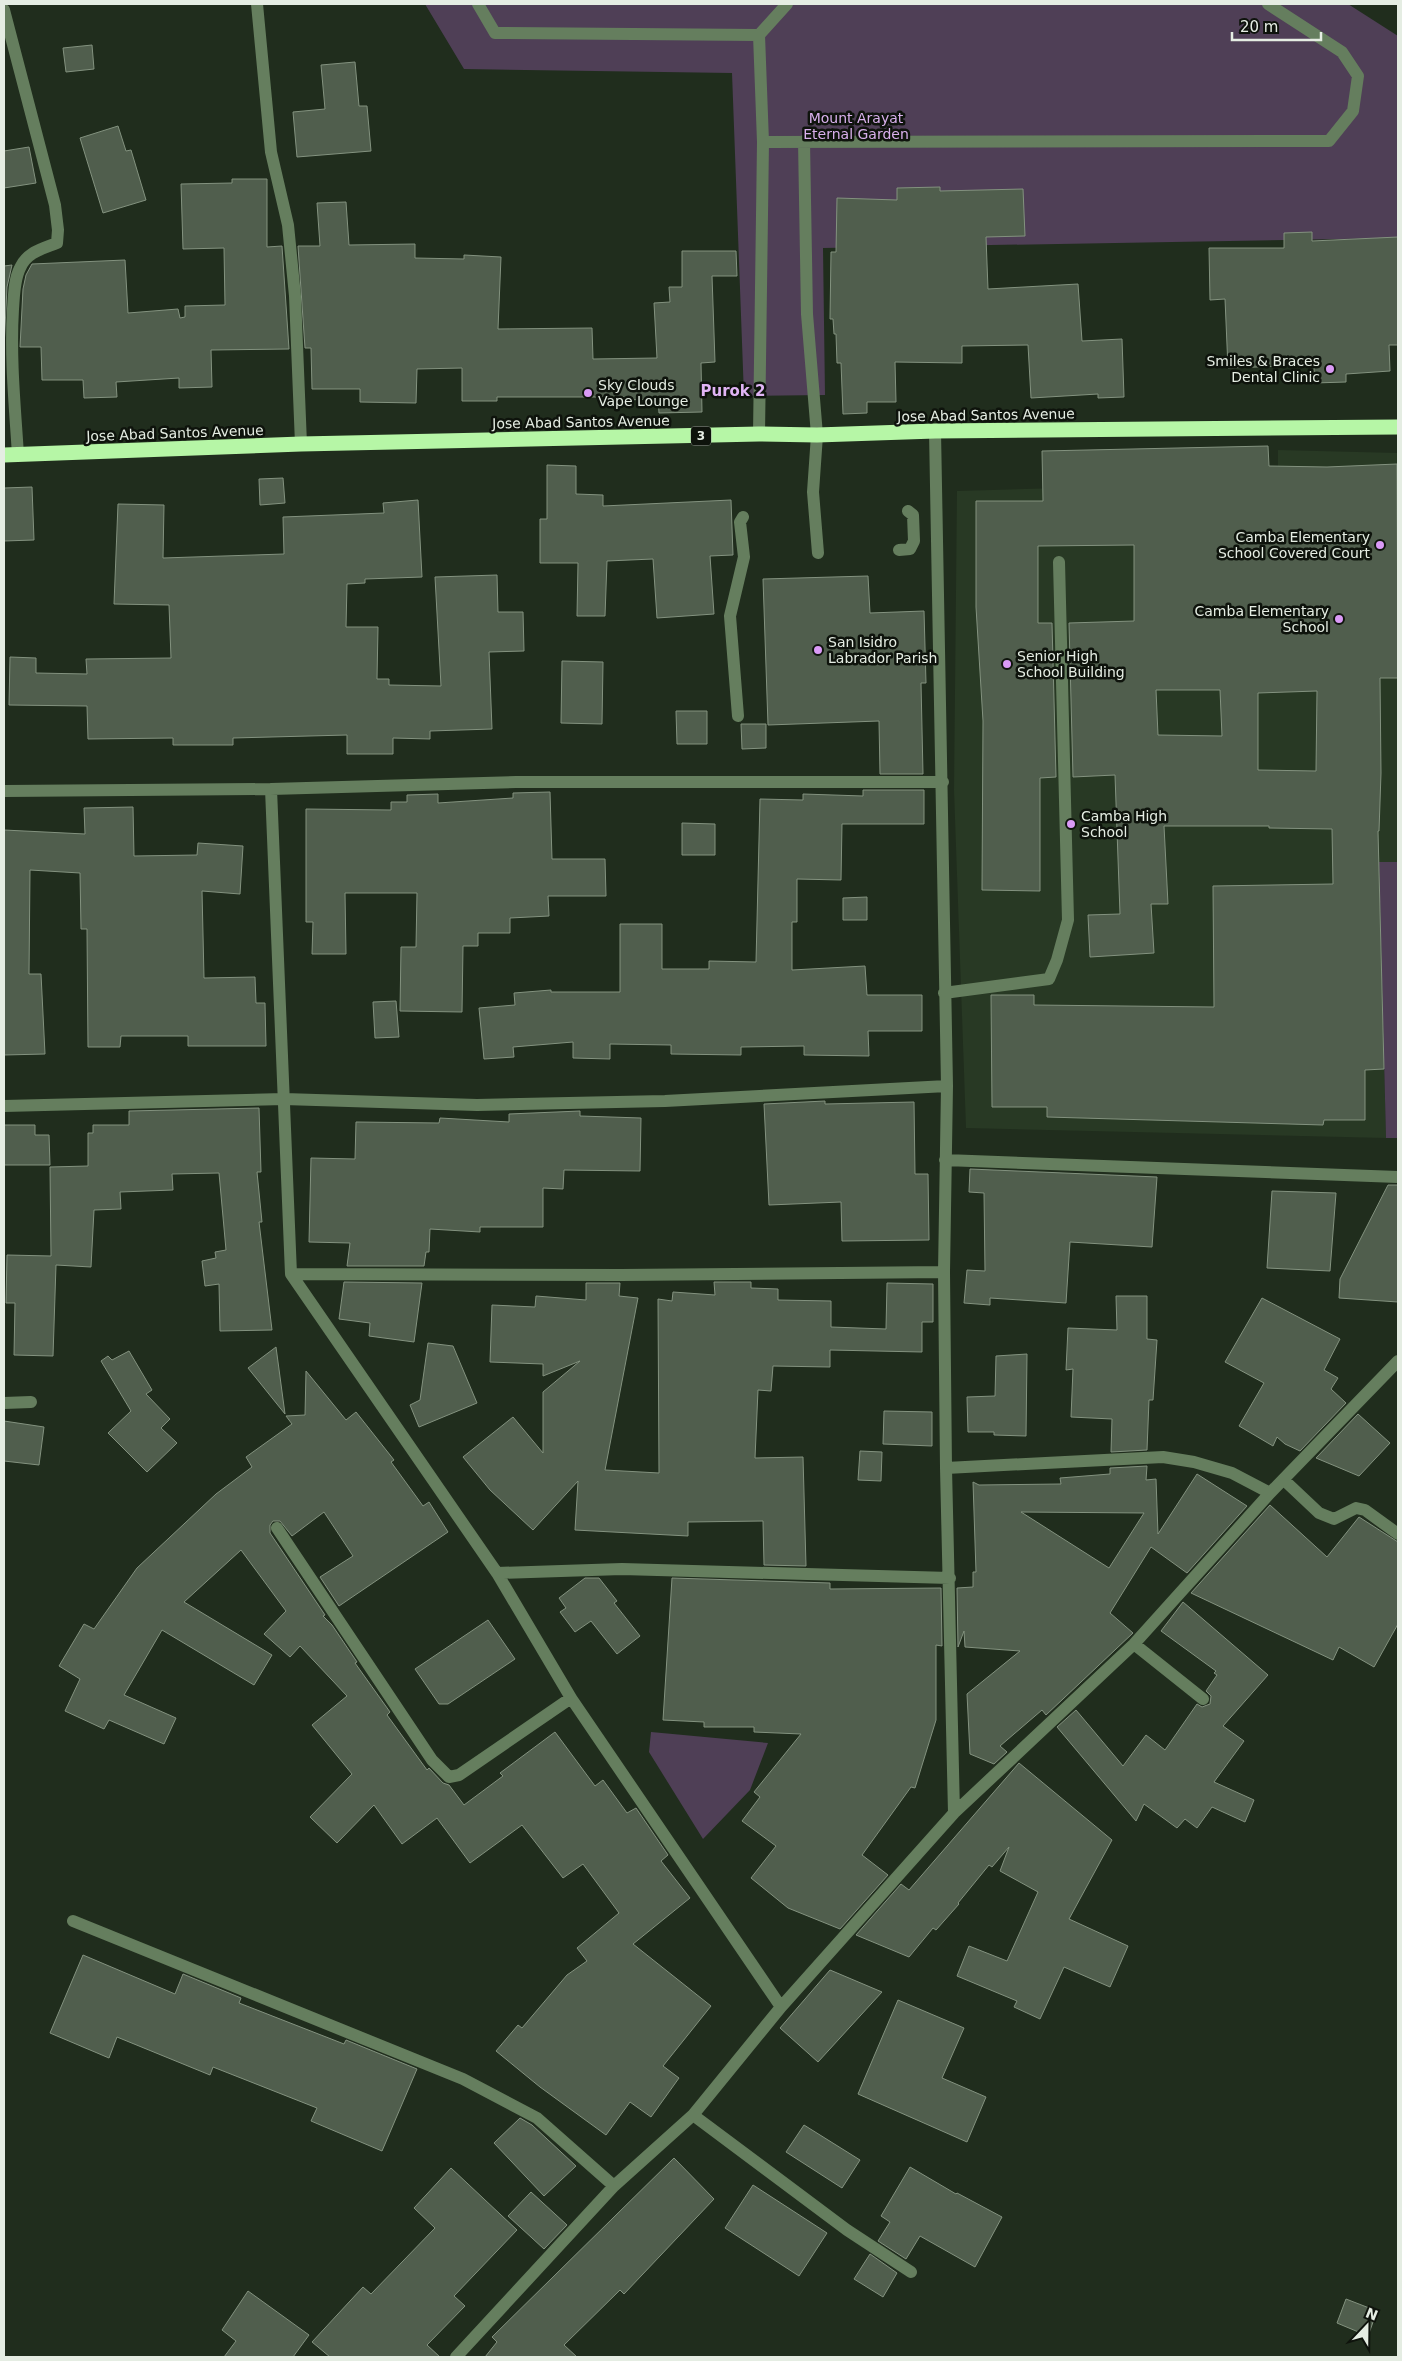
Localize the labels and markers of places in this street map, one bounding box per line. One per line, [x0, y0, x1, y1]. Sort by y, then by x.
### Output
place label: Smiles & Braces Dental Clinic [1206, 353, 1320, 385]
marker: Smiles & Braces Dental Clinic [1324, 363, 1336, 375]
place label: Sky Clouds Vape Lounge [598, 377, 688, 409]
marker: Sky Clouds Vape Lounge [582, 387, 594, 399]
place label: Camba Elementary School Covered Court [1218, 529, 1371, 561]
marker: Camba Elementary School Covered Court [1374, 539, 1386, 551]
place label: Camba Elementary School [1195, 603, 1329, 635]
marker: Camba Elementary School [1333, 613, 1345, 625]
place label: San Isidro Labrador Parish [828, 634, 937, 666]
marker: San Isidro Labrador Parish [812, 644, 824, 656]
place label: Senior High School Building [1017, 648, 1125, 680]
marker: Senior High School Building [1001, 658, 1013, 670]
place label: Camba High School [1081, 808, 1167, 840]
marker: Camba High School [1065, 818, 1077, 830]

